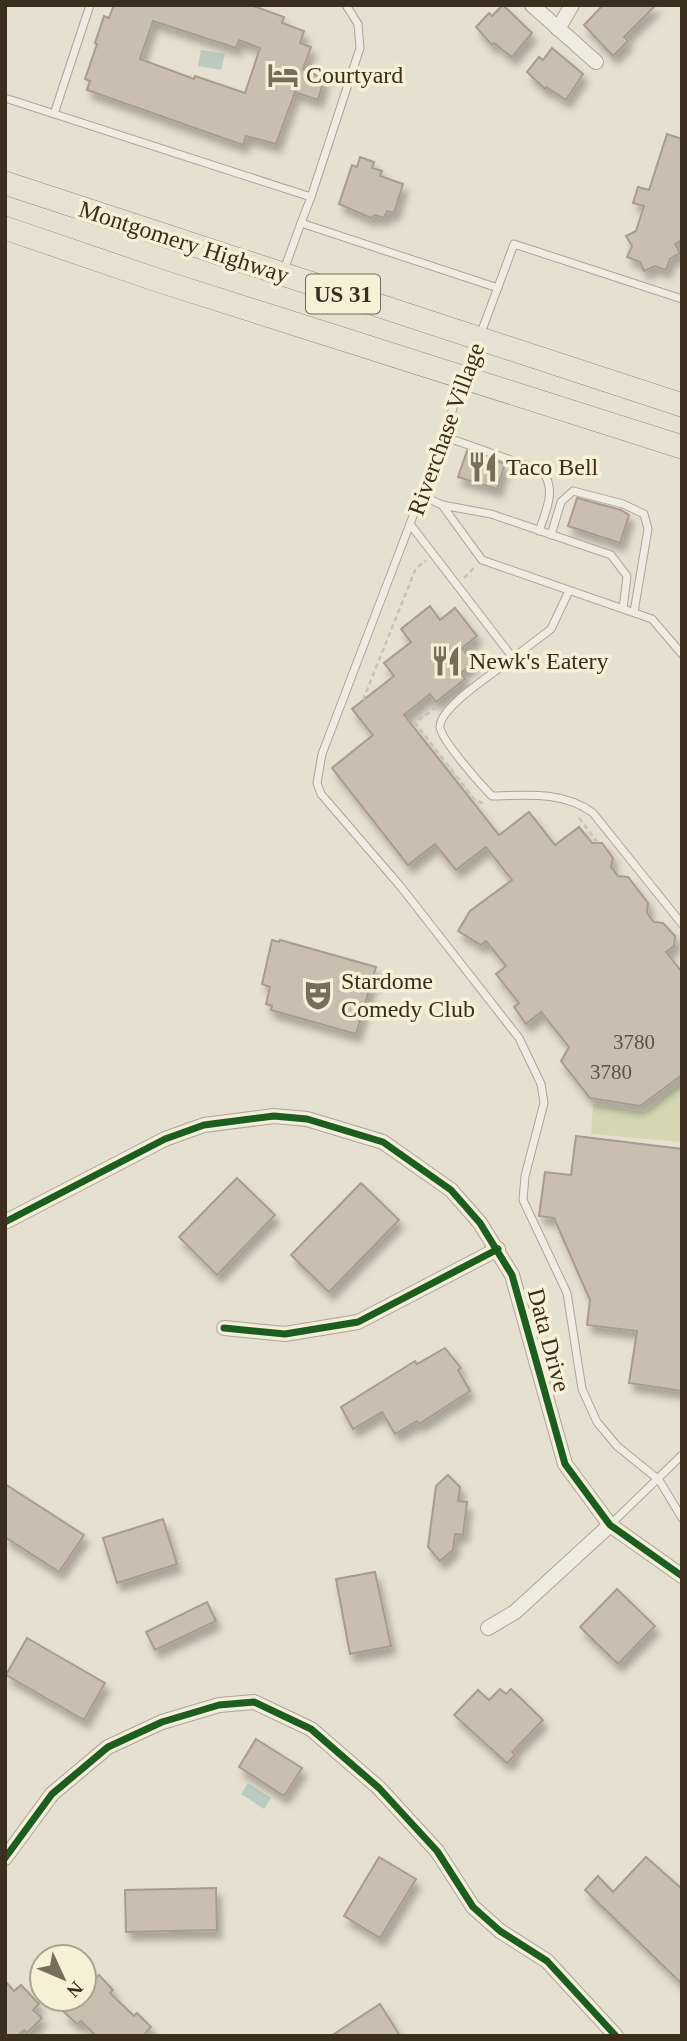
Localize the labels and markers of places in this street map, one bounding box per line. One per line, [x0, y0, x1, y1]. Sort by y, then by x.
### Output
hotel icon: Courtyard [266, 58, 300, 92]
place label: Courtyard [306, 62, 403, 88]
restaurant icon: Taco Bell [466, 450, 500, 484]
place label: Taco Bell [506, 454, 599, 480]
restaurant icon: Newk's Eatery [429, 644, 463, 678]
place label: Newk's Eatery [469, 648, 609, 674]
place label: Stardome Comedy Club [341, 968, 475, 1022]
theatre icon: Stardome Comedy Club [301, 978, 335, 1012]

